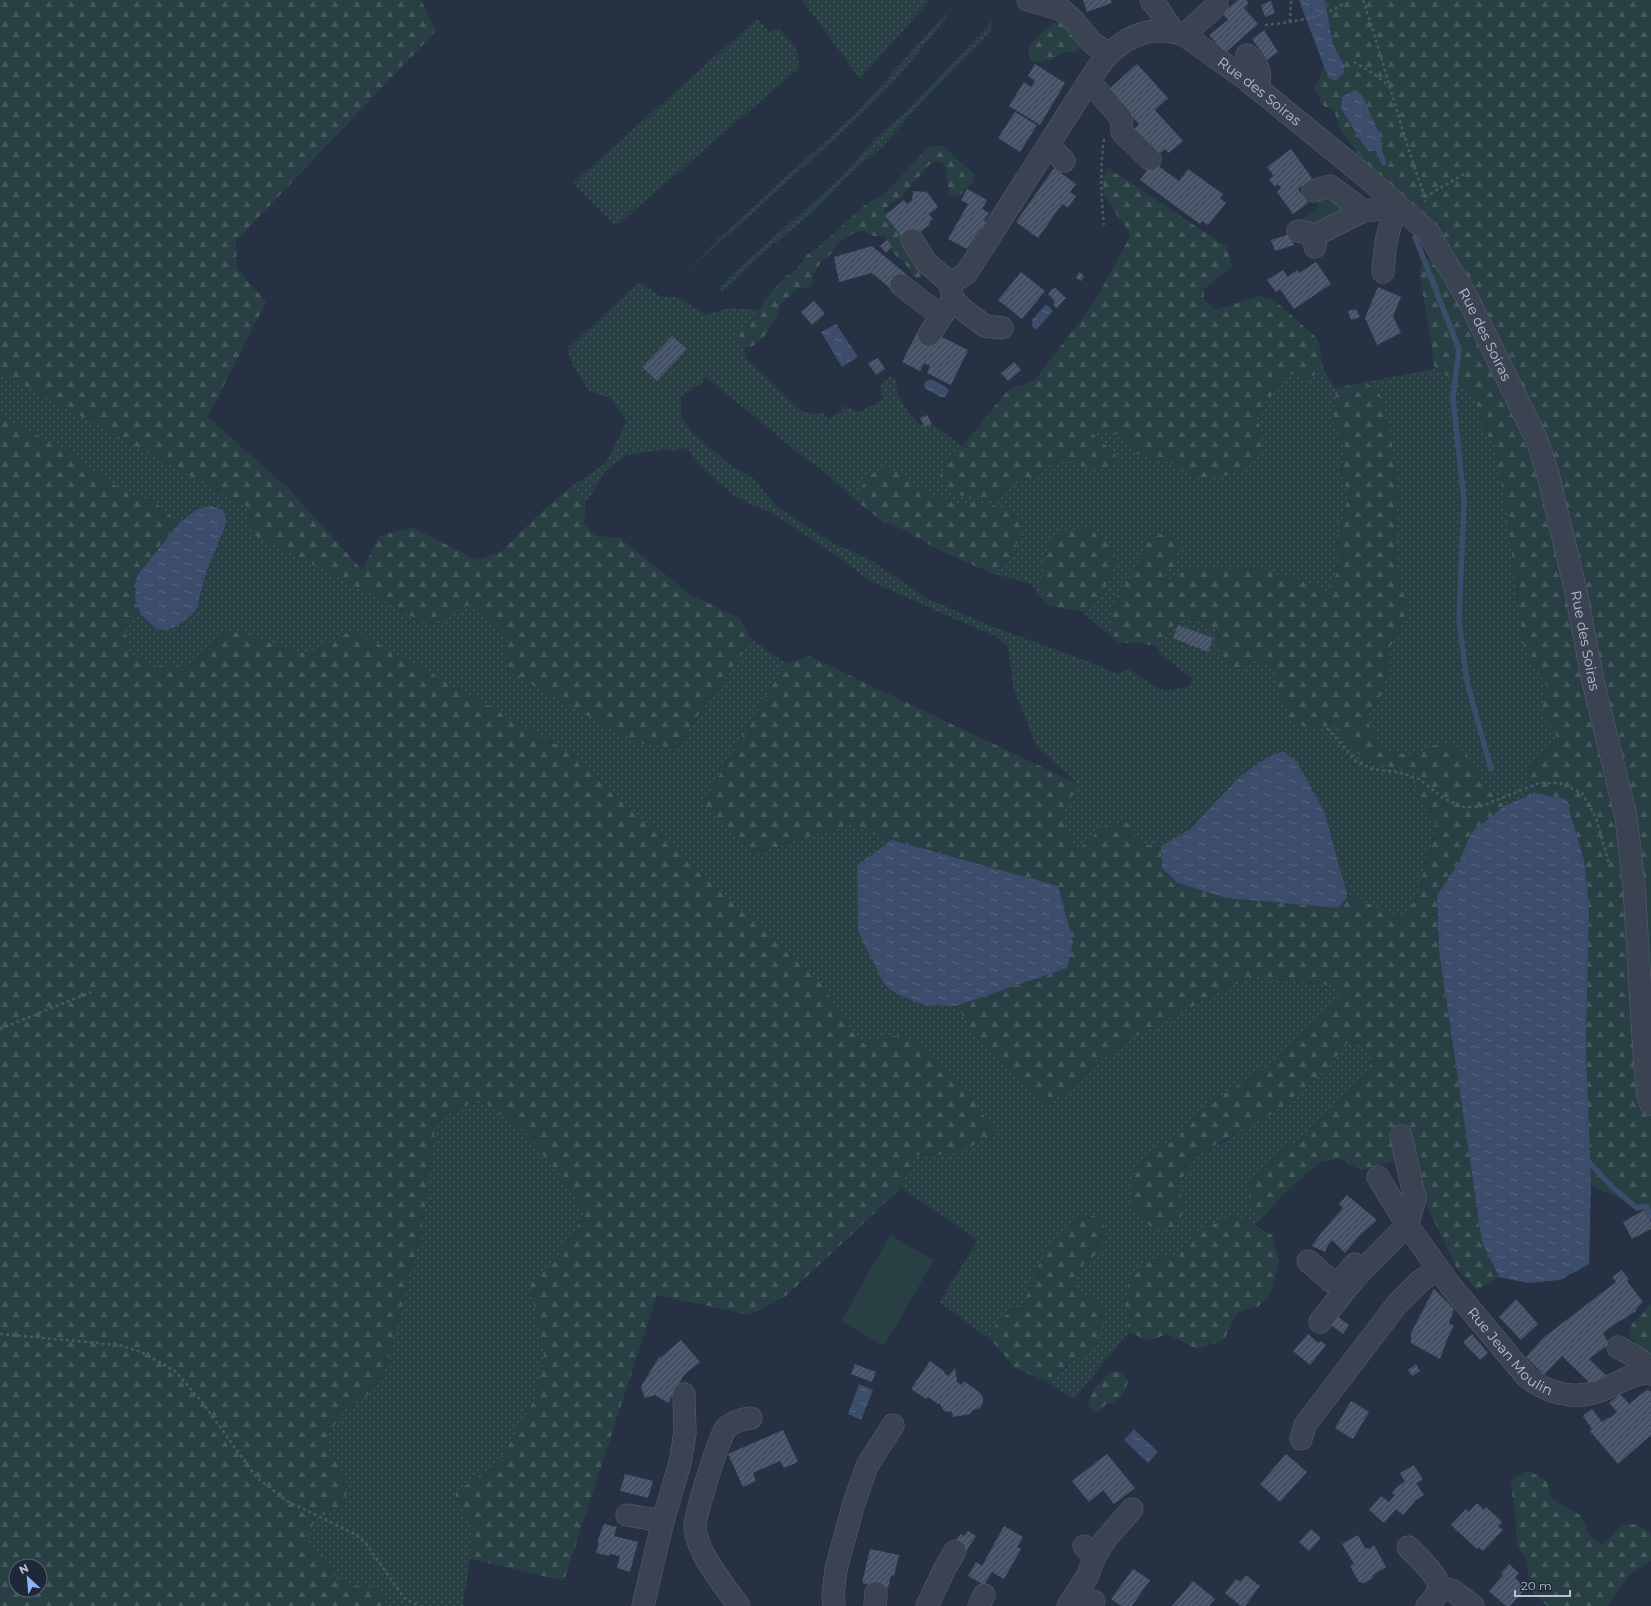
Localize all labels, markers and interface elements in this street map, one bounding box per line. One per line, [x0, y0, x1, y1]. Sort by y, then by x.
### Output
street label: Rue des Soiras [1214, 53, 1305, 130]
street label: Rue des Soiras [1454, 285, 1516, 384]
street label: Rue des Soiras [1567, 589, 1604, 692]
street label: Rue Jean Moulin [1463, 1303, 1555, 1399]
north arrow [8, 1558, 48, 1598]
text: N [17, 1561, 31, 1577]
scale bar [1515, 1572, 1570, 1598]
text: 20 m [1521, 1578, 1552, 1593]

